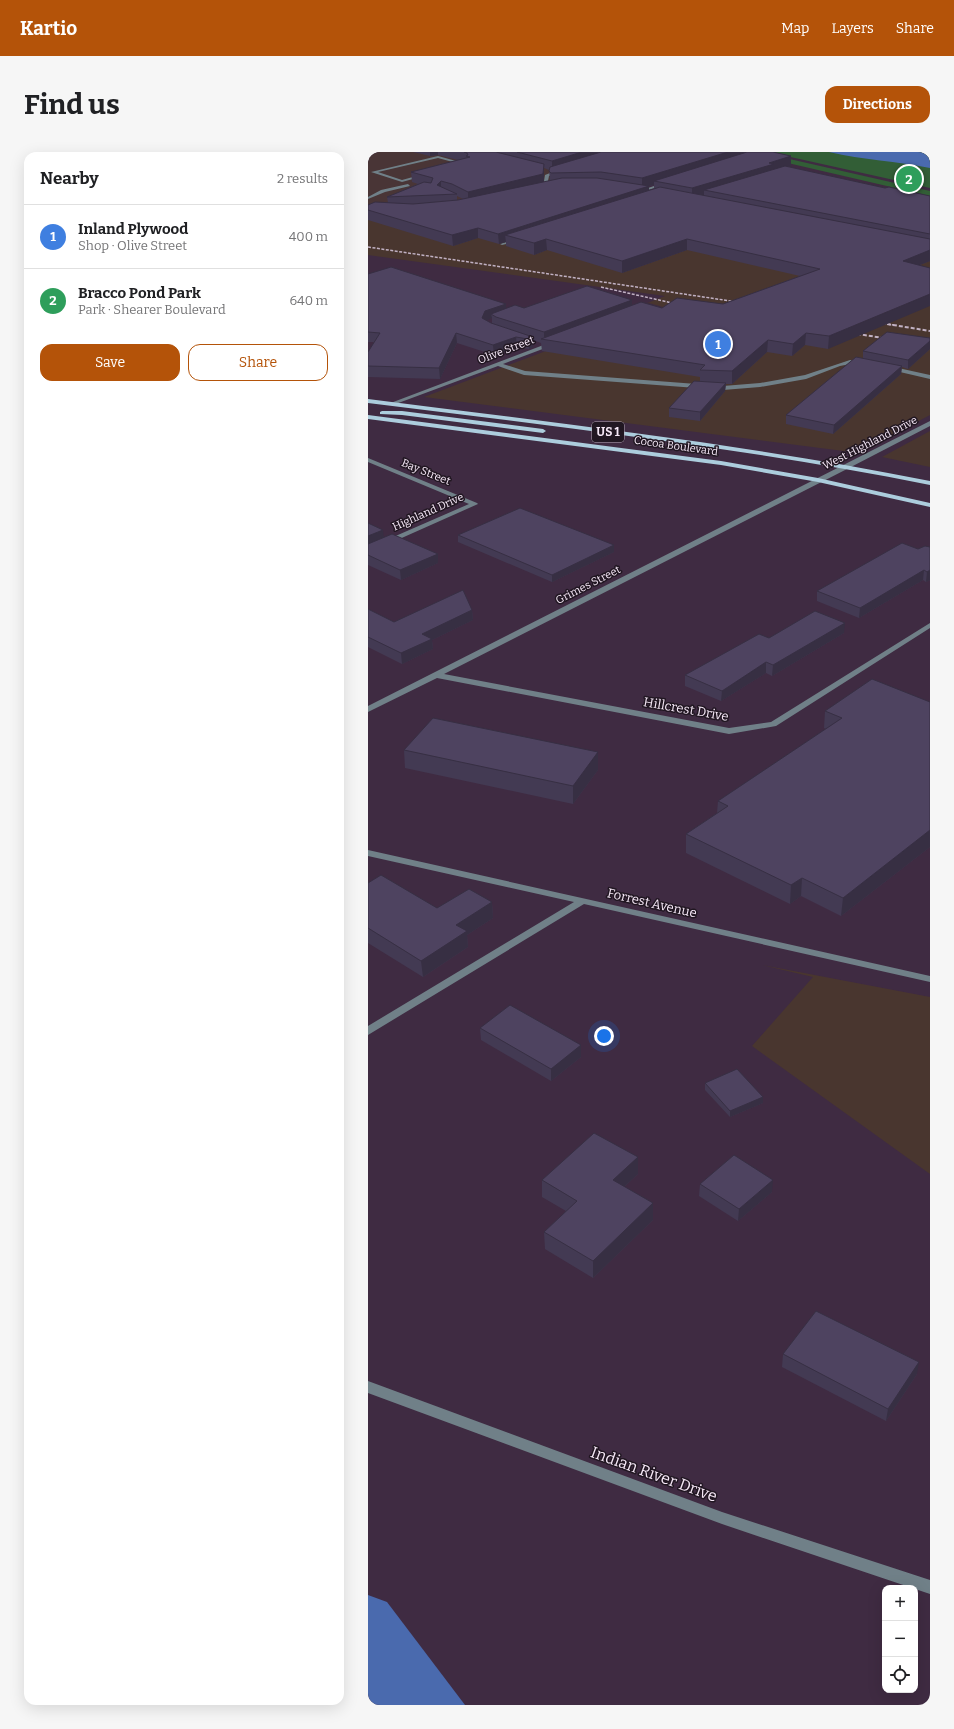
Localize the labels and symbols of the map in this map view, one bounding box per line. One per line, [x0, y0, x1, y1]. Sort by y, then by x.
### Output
pin: 2 [896, 164, 922, 194]
pin: 1 [705, 329, 731, 359]
street label: Olive Street [476, 333, 536, 367]
street label: West Highland Drive [820, 413, 920, 473]
road number: US 1 [592, 422, 624, 442]
street label: Cocoa Boulevard [633, 434, 719, 458]
street label: Bay Street [400, 456, 452, 488]
street label: Highland Drive [390, 490, 466, 534]
street label: Grimes Street [553, 563, 623, 607]
street label: Hillcrest Drive [642, 694, 730, 724]
street label: Forrest Avenue [606, 885, 698, 921]
your location [594, 1026, 614, 1046]
street label: Indian River Drive [588, 1442, 720, 1506]

